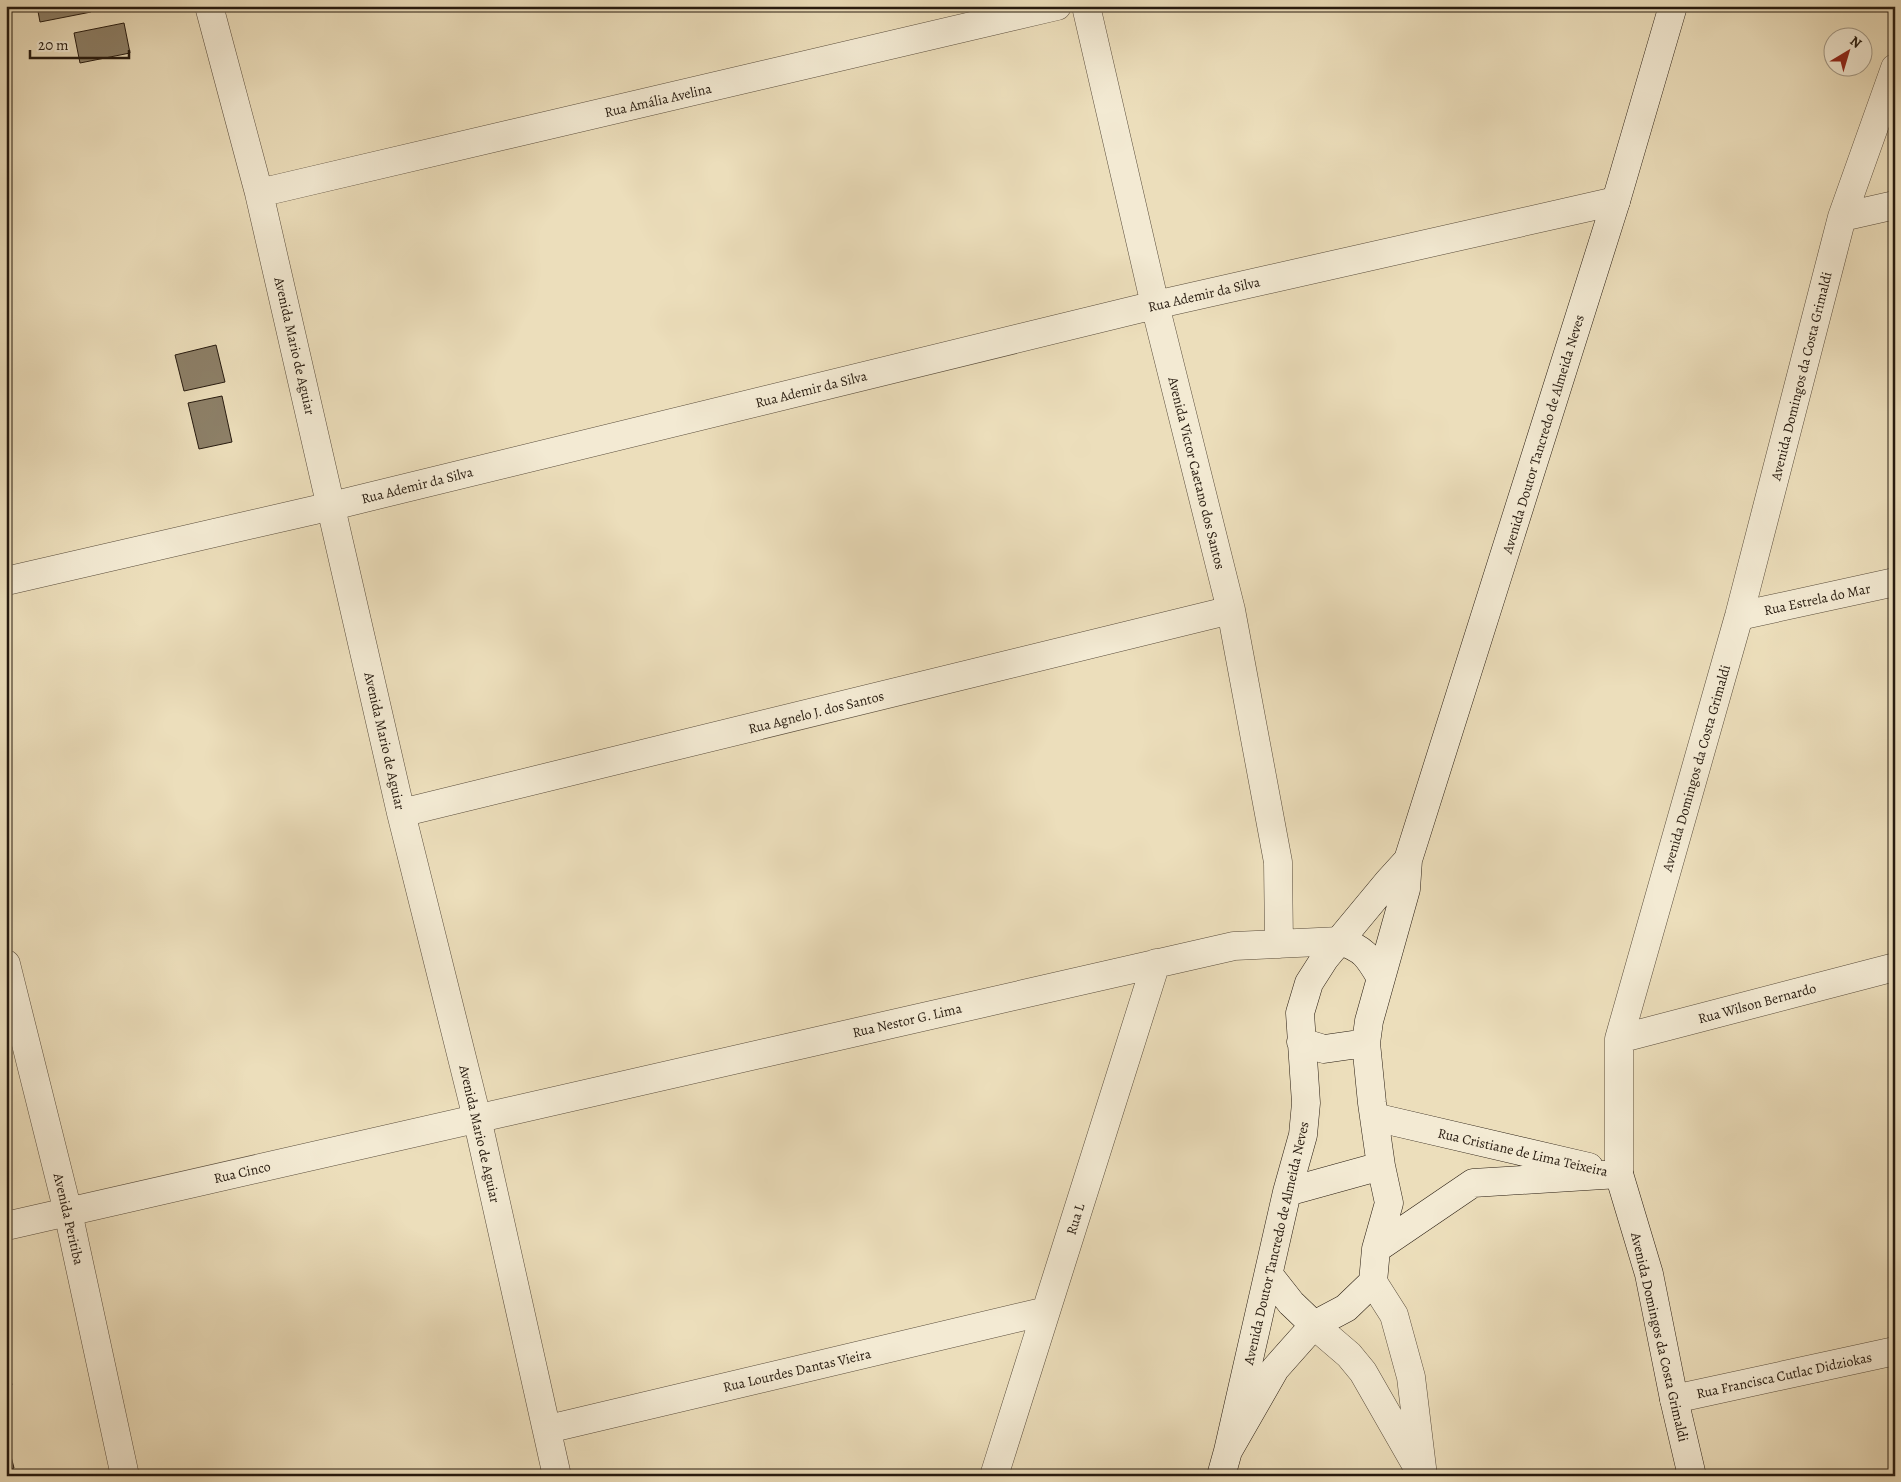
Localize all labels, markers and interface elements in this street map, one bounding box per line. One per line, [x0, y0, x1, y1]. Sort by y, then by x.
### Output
scale bar [30, 28, 129, 60]
north arrow [1824, 28, 1874, 78]
text: N [1846, 32, 1866, 53]
text: 20 m [38, 35, 69, 55]
street label: Rua Amália Avelina [603, 79, 714, 122]
street label: Avenida Domingos da Costa Grimaldi [1766, 270, 1837, 483]
street label: Rua Ademir da Silva [1146, 272, 1262, 317]
street label: Avenida Mario de Aguiar [269, 274, 320, 418]
street label: Avenida Doutor Tancredo de Almeida Neves [1498, 312, 1589, 557]
street label: Rua Ademir da Silva [753, 366, 869, 413]
street label: Avenida Victor Caetano dos Santos [1163, 374, 1230, 571]
street label: Rua Ademir da Silva [359, 462, 475, 509]
street label: Rua Estrela do Mar [1762, 579, 1873, 620]
street label: Avenida Domingos da Costa Grimaldi [1658, 662, 1735, 875]
street label: Avenida Mario de Aguiar [359, 669, 410, 813]
street label: Rua Agnelo J. dos Santos [746, 686, 886, 739]
street label: Rua Wilson Bernardo [1696, 979, 1818, 1028]
street label: Rua Nestor G. Lima [851, 999, 964, 1042]
street label: Avenida Mario de Aguiar [454, 1062, 505, 1206]
street label: Avenida Doutor Tancredo de Almeida Neves [1239, 1120, 1314, 1368]
street label: Rua Cristiane de Lima Teixeira [1436, 1124, 1610, 1181]
street label: Rua Cinco [212, 1157, 272, 1188]
street label: Avenida Peritiba [49, 1170, 88, 1267]
street label: Rua L [1062, 1200, 1090, 1237]
street label: Avenida Domingos da Costa Grimaldi [1626, 1230, 1693, 1444]
street label: Rua Lourdes Dantas Vieira [721, 1344, 874, 1397]
street label: Rua Francisca Cutlac Didziokas [1695, 1348, 1874, 1403]

